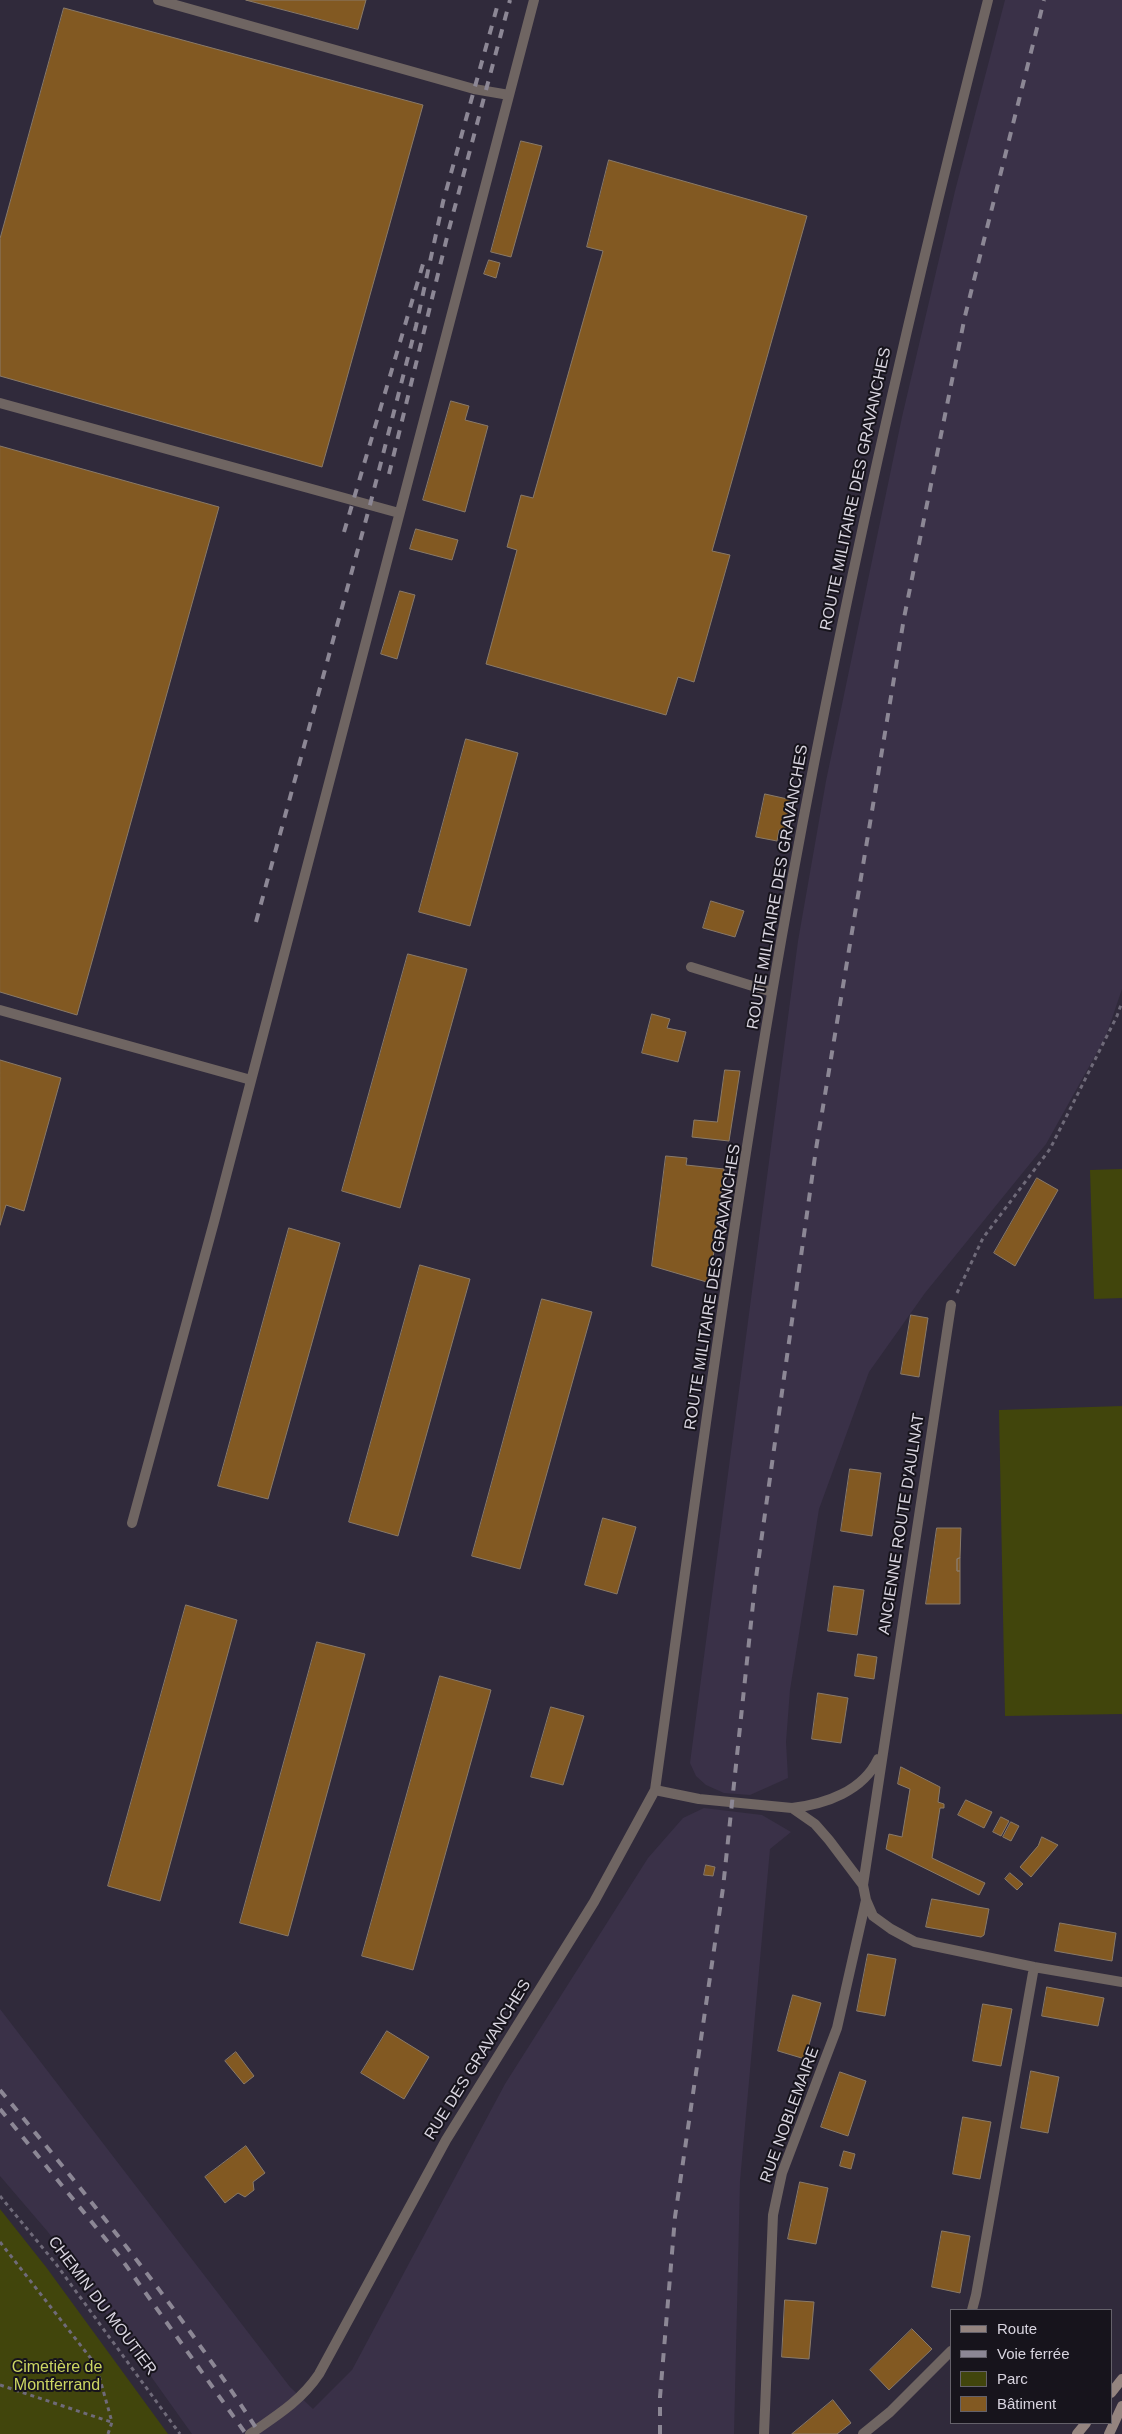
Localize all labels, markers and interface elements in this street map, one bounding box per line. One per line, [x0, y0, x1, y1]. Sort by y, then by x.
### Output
street label: ROUTE MILITAIRE DES GRAVANCHES [817, 346, 895, 632]
street label: ROUTE MILITAIRE DES GRAVANCHES [743, 743, 813, 1031]
street label: ROUTE MILITAIRE DES GRAVANCHES [681, 1143, 745, 1431]
street label: ANCIENNE ROUTE D'AULNAT [875, 1412, 929, 1636]
street label: RUE DES GRAVANCHES [421, 1976, 535, 2144]
street label: RUE NOBLEMAIRE [757, 2044, 823, 2186]
street label: CHEMIN DU MOUTIER [44, 2233, 160, 2379]
legend [950, 2309, 1112, 2424]
text: Route [997, 2320, 1037, 2337]
text: Voie ferrée [997, 2345, 1070, 2362]
park label: Cimetière de Montferrand [12, 2358, 102, 2396]
text: Parc [997, 2370, 1028, 2387]
text: Bâtiment [997, 2395, 1056, 2412]

